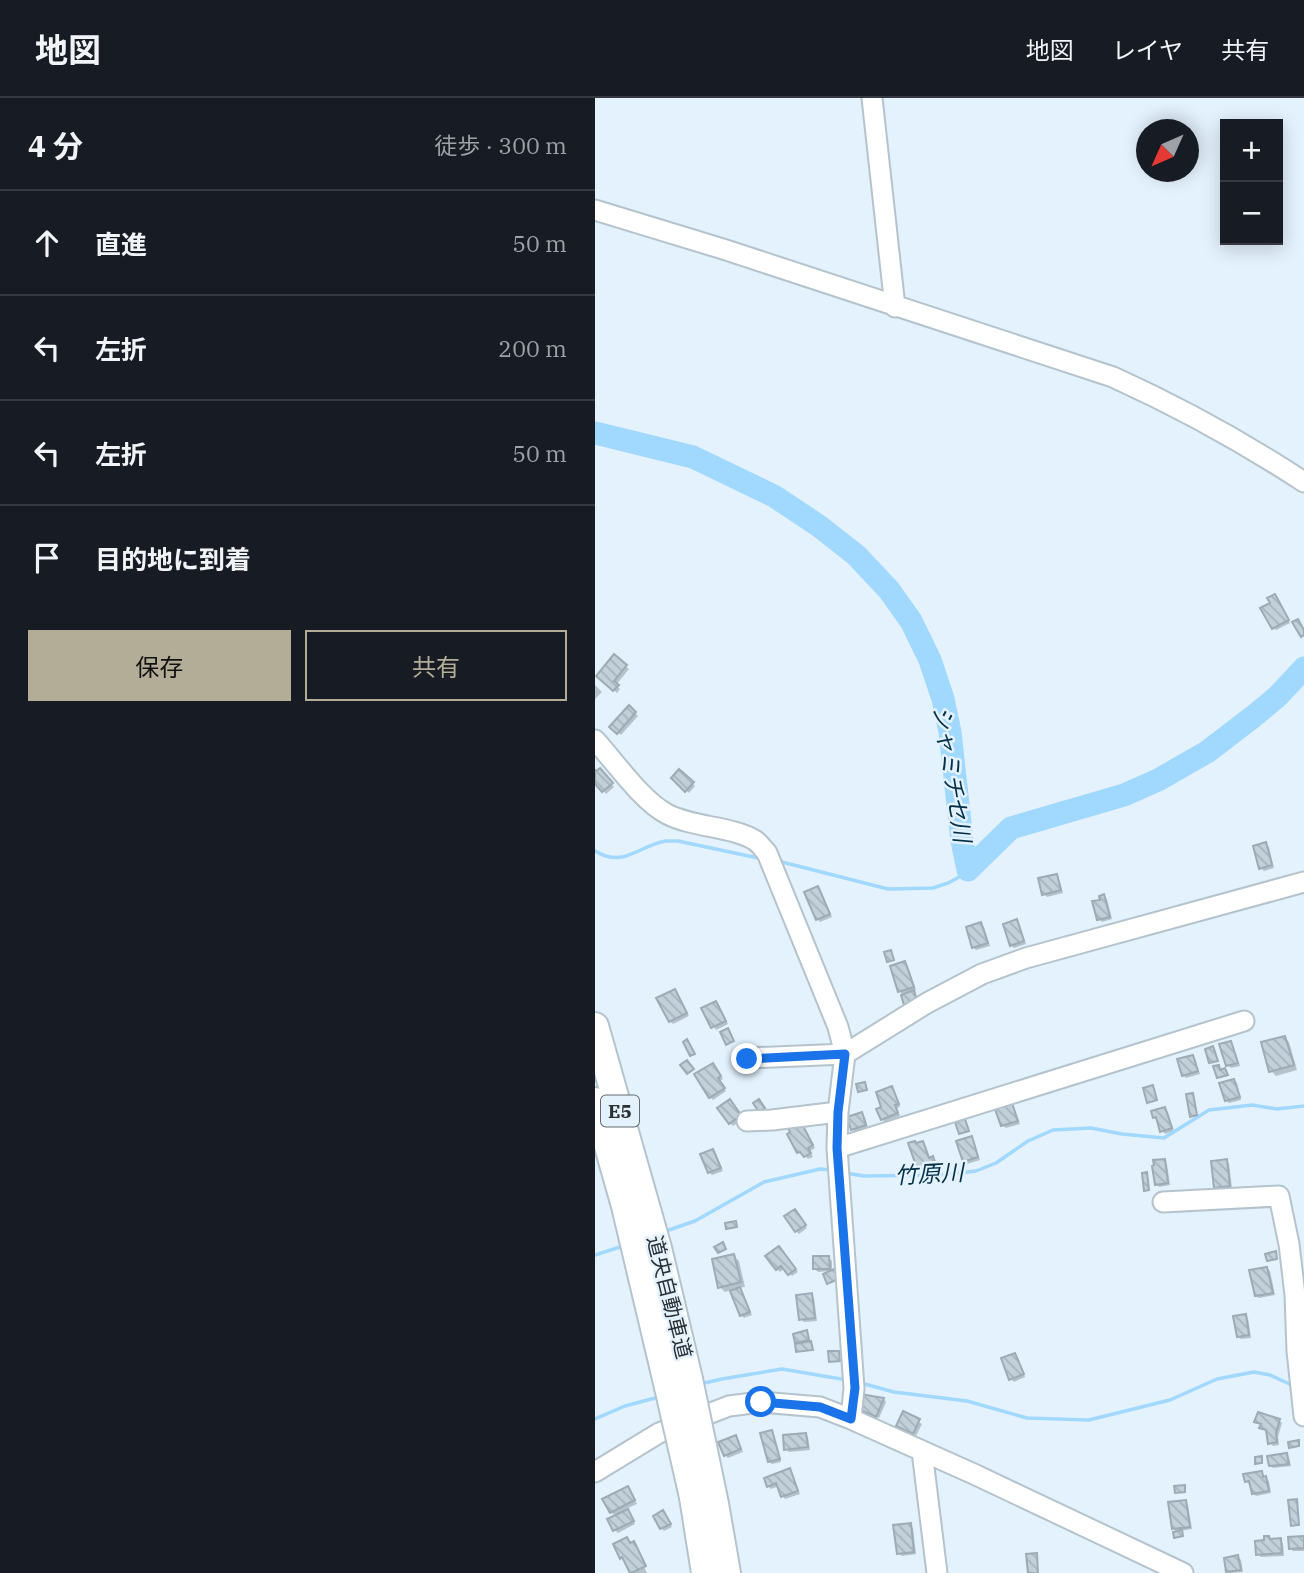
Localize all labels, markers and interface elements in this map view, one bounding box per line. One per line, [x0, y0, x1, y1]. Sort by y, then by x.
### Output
text: 地図 [35, 28, 101, 71]
text: 地図 [1026, 34, 1074, 66]
text: レイヤ [1112, 34, 1183, 66]
text: 共有 [1221, 34, 1269, 66]
north arrow [1136, 119, 1199, 182]
map controls [1220, 119, 1283, 245]
button: + [1220, 119, 1283, 182]
text: 4 分 [28, 126, 83, 165]
text: 徒歩 · 300 m [434, 130, 567, 160]
button: − [1220, 182, 1283, 245]
icon: ahead [28, 224, 66, 262]
text: 直進 [95, 227, 147, 261]
text: 50 m [512, 228, 567, 258]
icon: left [28, 329, 66, 367]
text: 左折 [95, 332, 147, 366]
text: 200 m [498, 333, 567, 363]
icon: left [28, 434, 66, 472]
text: 左折 [95, 437, 147, 471]
text: 50 m [512, 438, 567, 468]
icon: arrive [28, 539, 66, 577]
text: 目的地に到着 [95, 542, 251, 576]
button: 保存 [28, 630, 291, 701]
button: 共有 [305, 630, 567, 701]
water label: シャミチセ川 [927, 704, 979, 847]
route end [731, 1043, 762, 1074]
road number: E5 [601, 1096, 639, 1126]
water label: 竹原川 [894, 1156, 967, 1190]
street label: 道央自動車道 [641, 1232, 699, 1362]
route start [745, 1386, 776, 1417]

